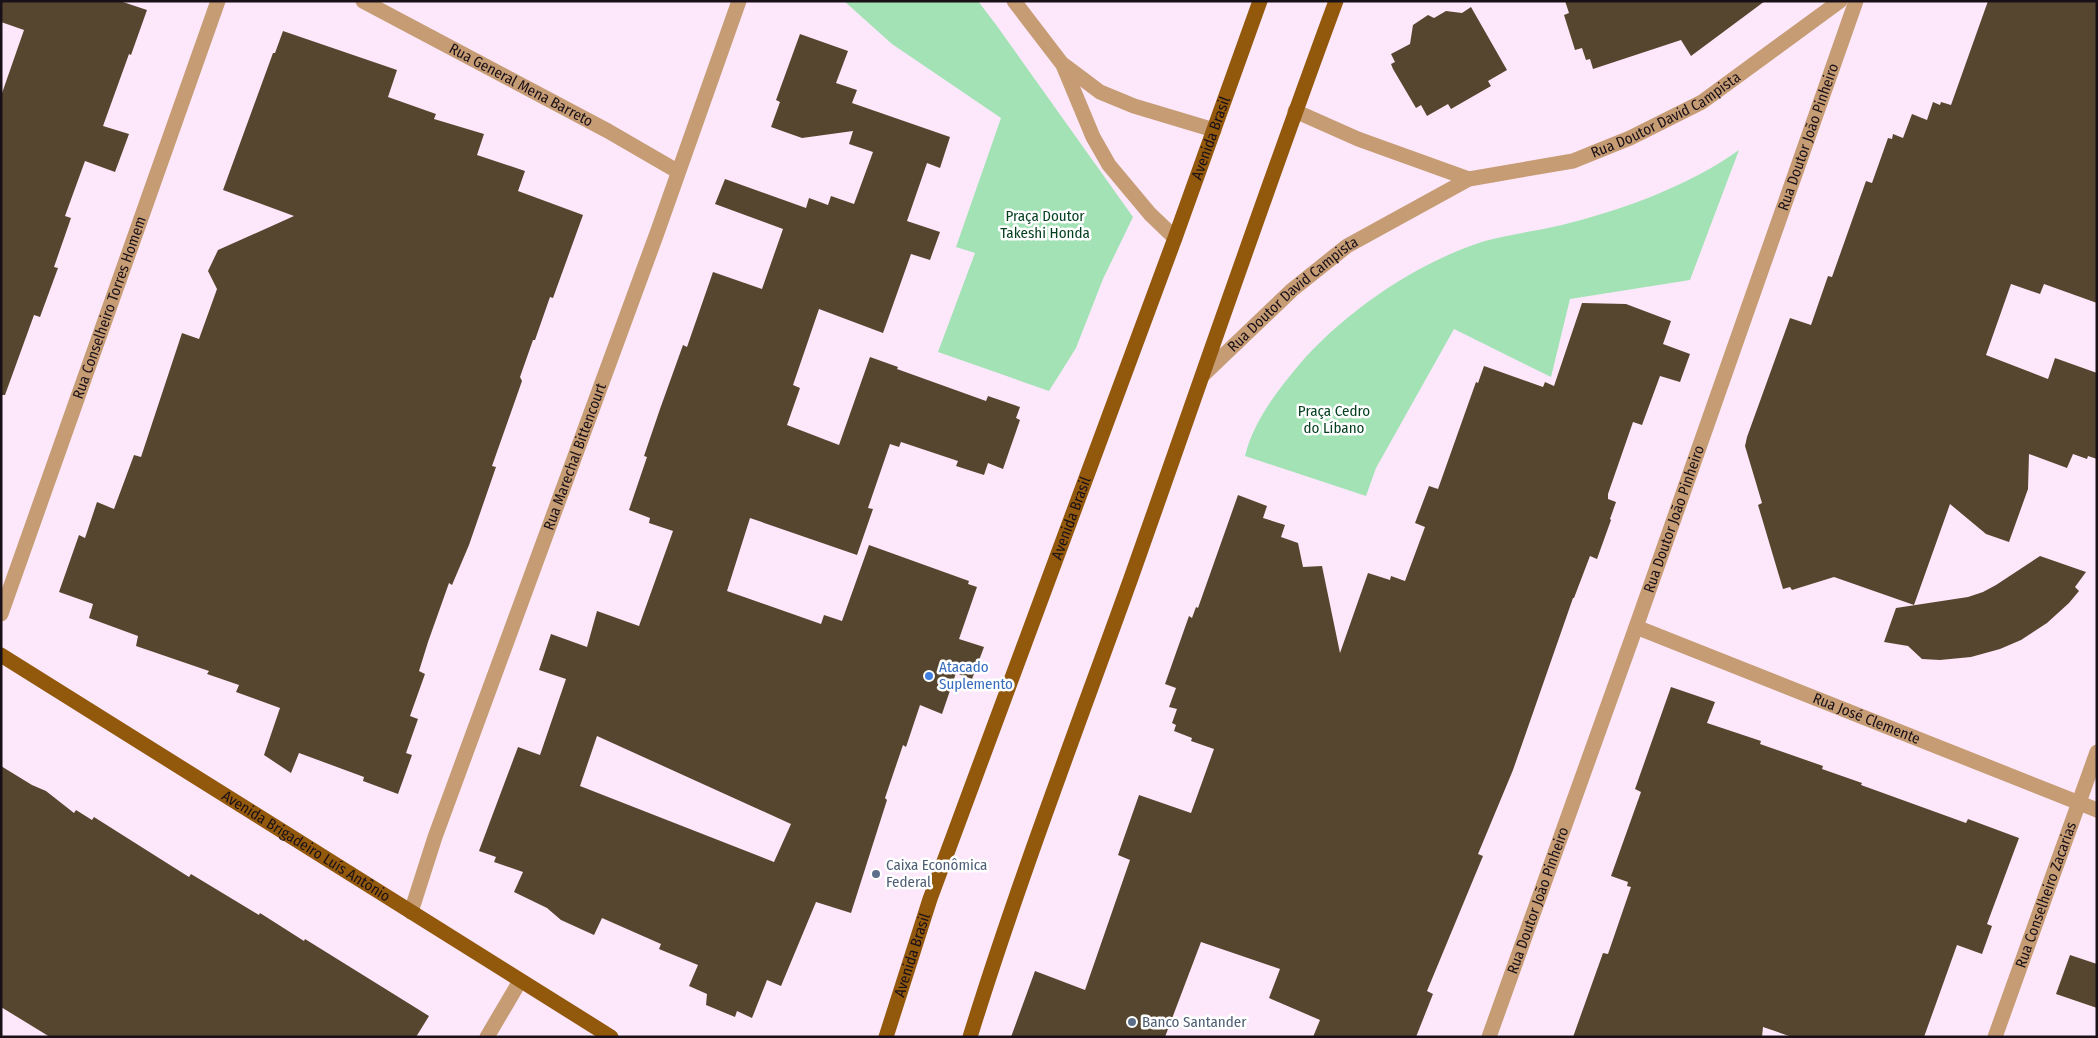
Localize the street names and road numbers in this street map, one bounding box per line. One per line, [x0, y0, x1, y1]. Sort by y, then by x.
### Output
street label: Rua General Mena Barreto [446, 39, 596, 130]
street label: Rua Doutor João Pinheiro [1774, 61, 1842, 213]
street label: Rua Doutor David Campista [1588, 68, 1744, 162]
street label: Avenida Brasil [1188, 94, 1234, 182]
street label: Rua Conselheiro Torres Homem [69, 214, 150, 401]
street label: Rua Doutor David Campista [1224, 233, 1361, 356]
street label: Rua Marechal Bittencourt [540, 381, 610, 533]
street label: Rua Doutor João Pinheiro [1640, 443, 1708, 595]
street label: Avenida Brasil [1048, 474, 1095, 562]
street label: Rua José Clemente [1810, 689, 1923, 748]
street label: Avenida Brigadeiro Luís Antônio [219, 787, 394, 906]
street label: Rua Conselheiro Zacarias [2012, 819, 2080, 970]
street label: Rua Doutor João Pinheiro [1503, 825, 1573, 976]
street label: Avenida Brasil [890, 911, 934, 999]

